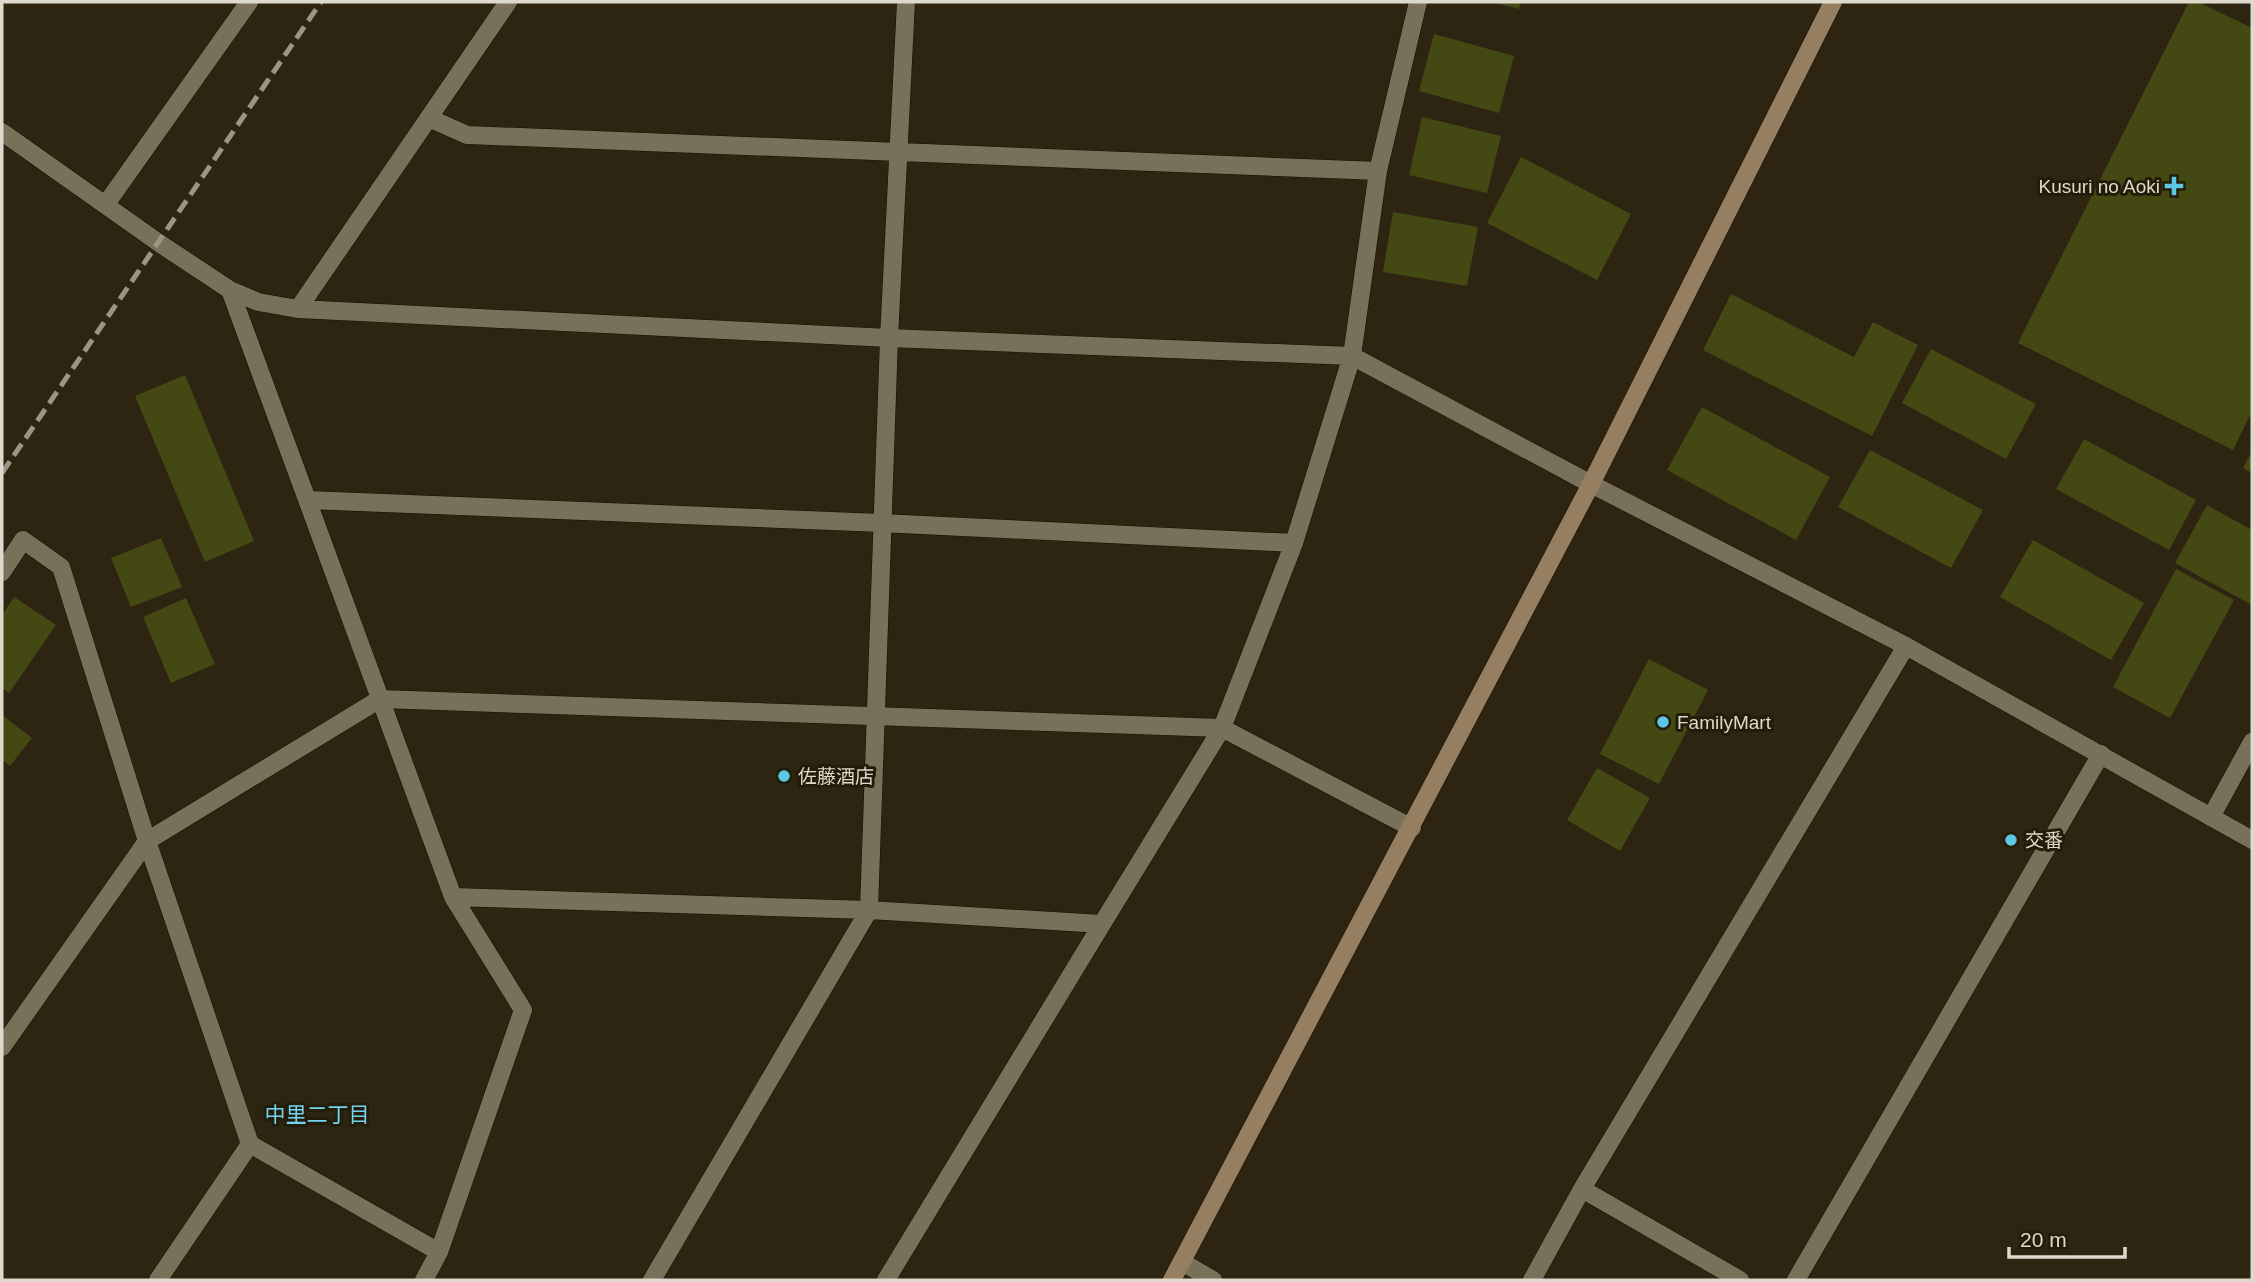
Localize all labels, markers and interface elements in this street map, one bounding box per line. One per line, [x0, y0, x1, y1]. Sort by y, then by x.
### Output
place label: Kusuri no Aoki [2039, 176, 2160, 197]
marker: Kusuri no Aoki [2166, 178, 2182, 194]
place label: FamilyMart [1677, 712, 1772, 733]
marker: FamilyMart [1655, 714, 1671, 730]
place label: 佐藤酒店 [798, 766, 874, 787]
marker: 佐藤酒店 [776, 768, 792, 784]
place label: 交番 [2025, 830, 2063, 851]
marker: 交番 [2003, 832, 2019, 848]
district label: 中里二丁目 [265, 1103, 370, 1126]
scale bar [2009, 1216, 2124, 1260]
text: 20 m [2020, 1228, 2067, 1251]

